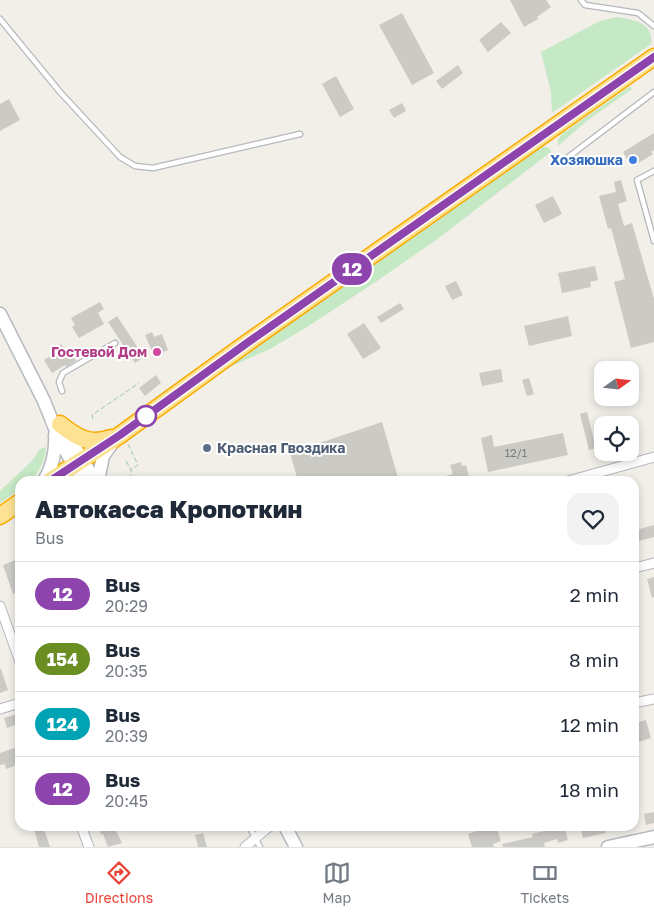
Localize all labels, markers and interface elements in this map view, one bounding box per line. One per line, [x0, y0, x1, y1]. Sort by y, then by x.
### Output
place label: Хозяюшка [550, 151, 623, 168]
marker: Хозяюшка [627, 154, 639, 166]
line badge: 12 [330, 253, 374, 285]
text: 12 [342, 258, 362, 280]
place label: Гостевой Дом [51, 343, 147, 360]
marker: Гостевой Дом [151, 346, 163, 358]
north arrow [594, 361, 639, 406]
map controls [594, 361, 639, 461]
unlabelled marker [135, 405, 157, 427]
button: locate [594, 416, 639, 461]
place label: Красная Гвоздика [217, 439, 345, 456]
marker: Красная Гвоздика [201, 442, 213, 454]
house number: 12/1 [505, 446, 527, 459]
button: heart [567, 493, 619, 545]
text: Автокасса Кропоткин [35, 494, 302, 523]
text: Bus [35, 528, 64, 548]
text: Bus [105, 573, 140, 596]
text: 12 [52, 583, 73, 605]
text: 2 min [570, 583, 619, 606]
text: 20:29 [105, 596, 148, 616]
text: Bus [105, 638, 140, 661]
text: 154 [47, 648, 78, 670]
text: 8 min [569, 648, 619, 671]
text: 20:35 [105, 661, 148, 681]
text: Bus [105, 703, 140, 726]
text: 124 [47, 713, 78, 735]
text: 12 min [560, 713, 619, 736]
text: 20:39 [105, 726, 148, 746]
text: Bus [105, 768, 140, 791]
text: 12 [52, 778, 73, 800]
text: 18 min [560, 778, 619, 801]
text: 20:45 [105, 791, 148, 811]
tab: Directions [85, 859, 153, 906]
tab: Map [322, 859, 351, 906]
tab: Tickets [520, 859, 569, 906]

